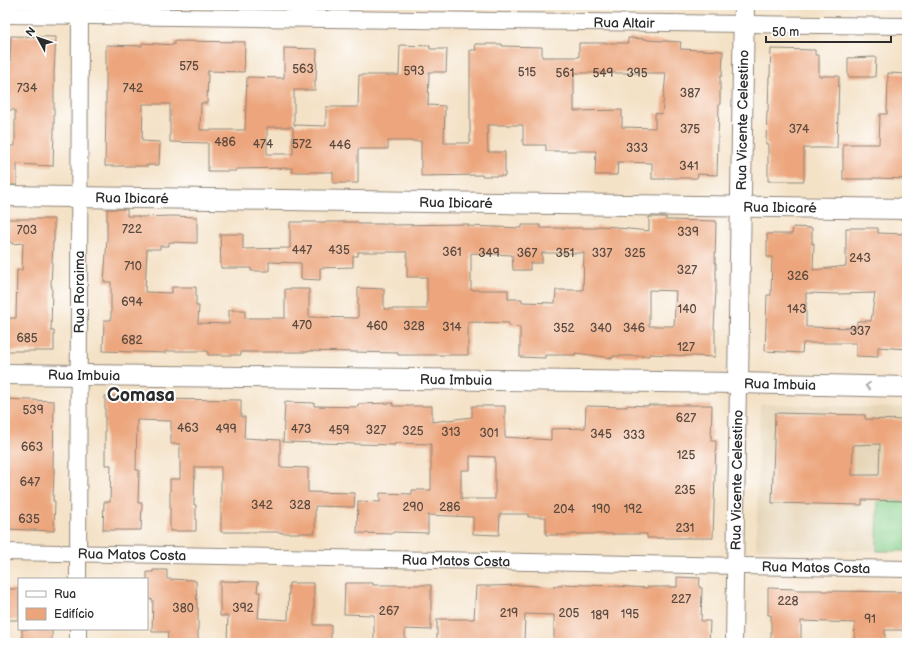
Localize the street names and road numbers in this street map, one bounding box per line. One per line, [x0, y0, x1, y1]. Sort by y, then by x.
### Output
street label: Rua Altair [593, 14, 656, 31]
street label: Rua Vicente Celestino [733, 50, 752, 191]
street label: Rua Ibicaré [95, 189, 169, 207]
street label: Rua Ibicaré [419, 193, 493, 212]
street label: Rua Ibicaré [743, 198, 817, 216]
street label: Rua Roraima [70, 250, 88, 333]
street label: Rua Imbuia [48, 366, 120, 384]
street label: Rua Imbuia [420, 371, 492, 388]
street label: Rua Imbuia [744, 375, 816, 393]
street label: Rua Vicente Celestino [727, 409, 746, 550]
street label: Rua Matos Costa [77, 545, 187, 564]
street label: Rua Matos Costa [401, 551, 511, 570]
street label: Rua Matos Costa [761, 558, 870, 577]

